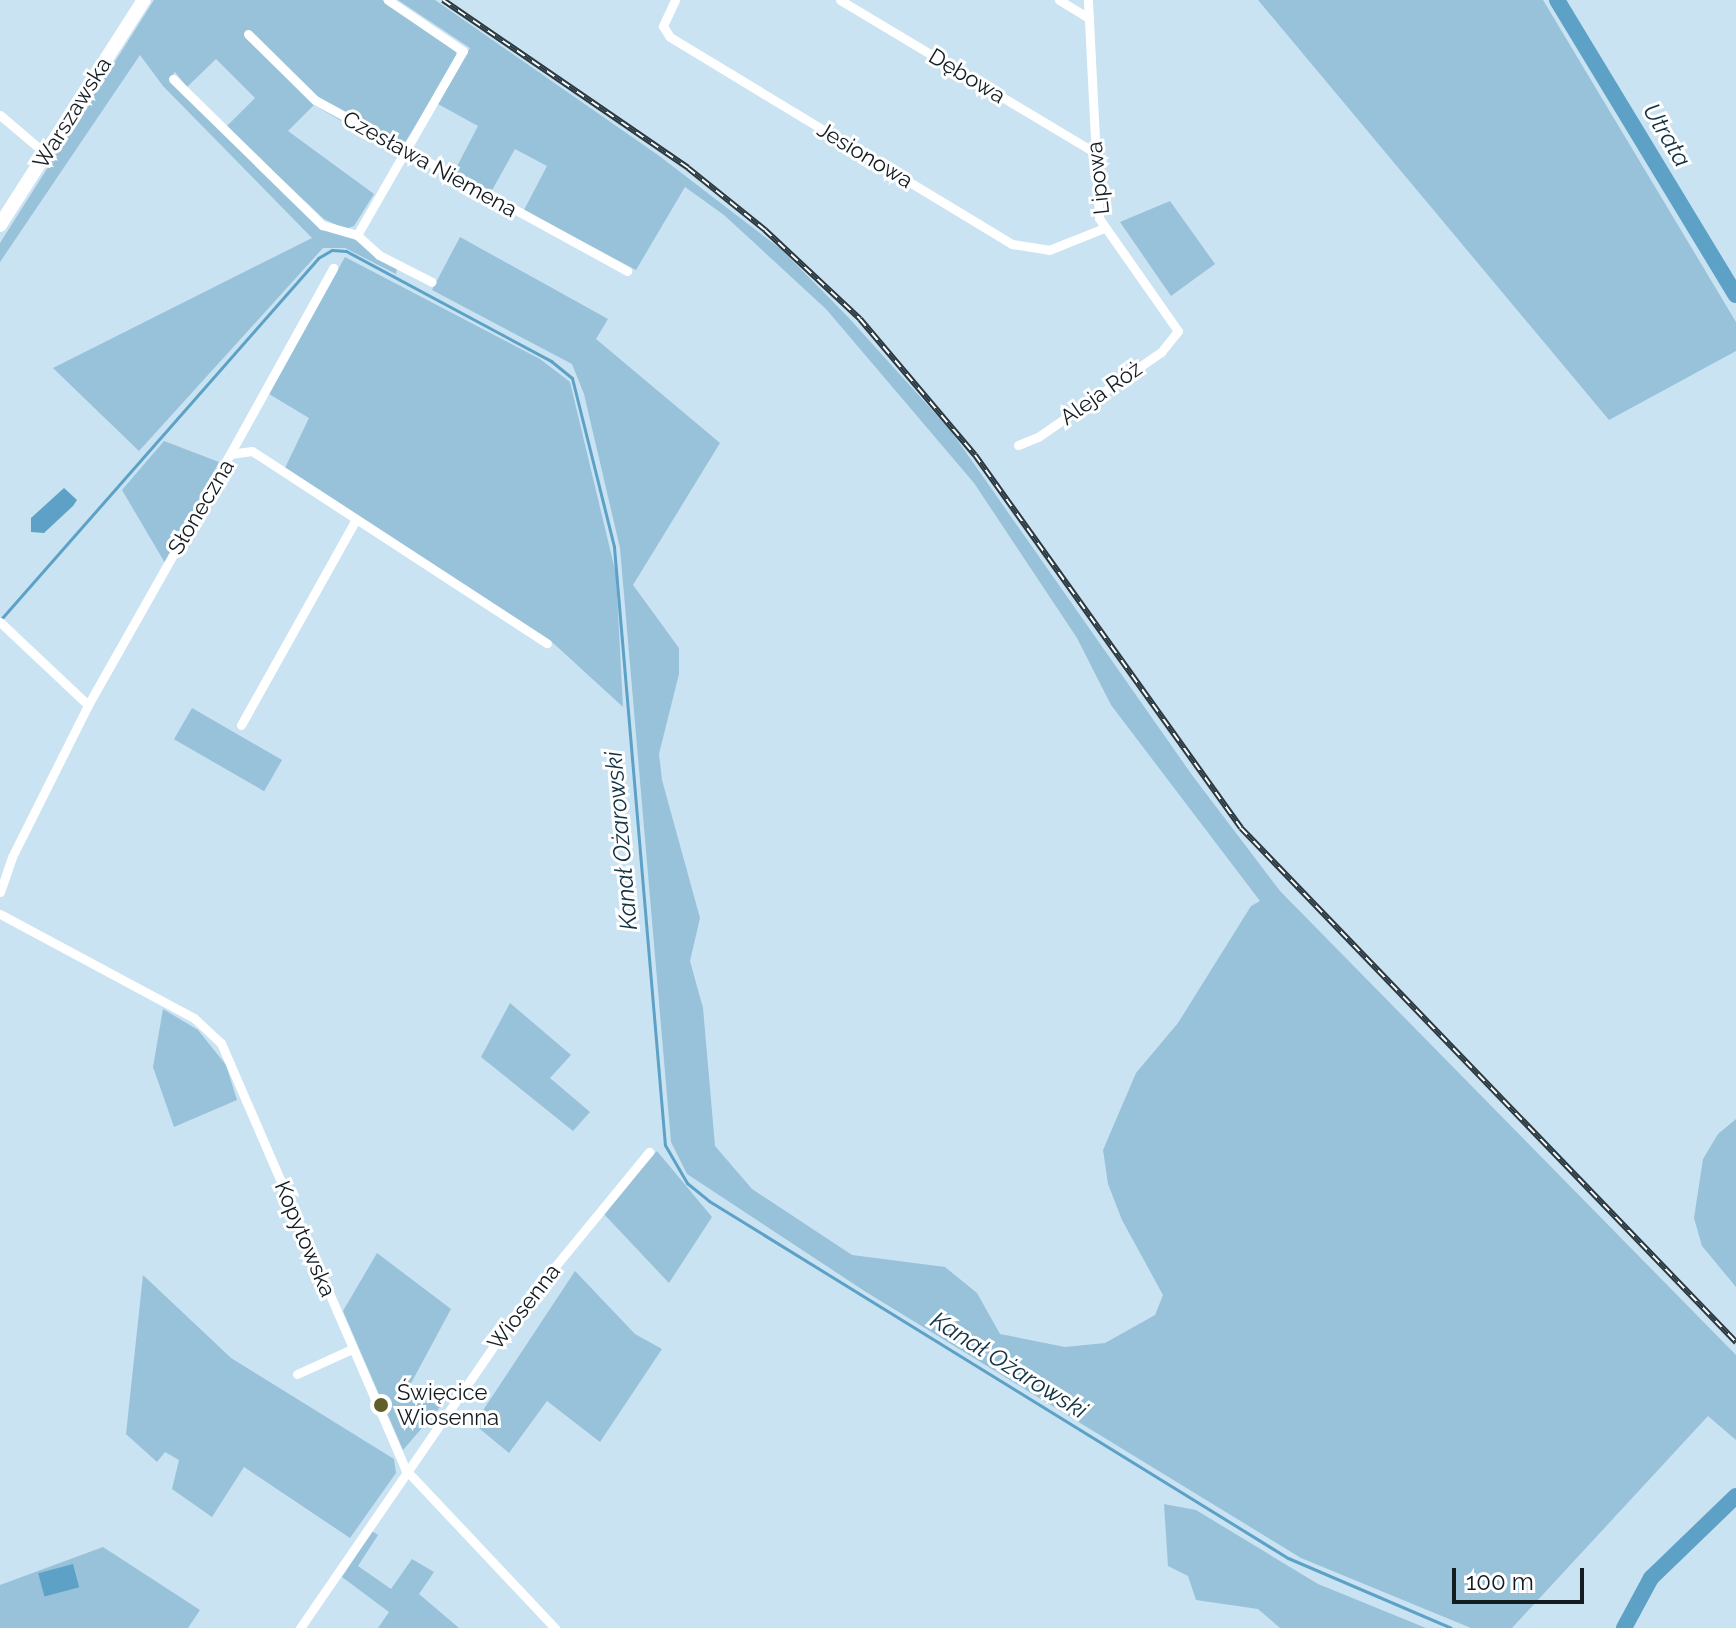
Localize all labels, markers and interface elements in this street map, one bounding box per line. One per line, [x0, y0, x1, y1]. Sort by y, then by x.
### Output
street label: Dębowa [924, 43, 1010, 109]
street label: Warszawska [27, 52, 117, 174]
water label: Utrata [1637, 98, 1697, 172]
street label: Czesława Niemena [338, 105, 522, 223]
street label: Jesionowa [812, 116, 918, 194]
street label: Lipowa [1081, 140, 1115, 216]
street label: Aleja Róż [1055, 355, 1147, 431]
street label: Słoneczna [162, 455, 240, 559]
water label: Kanał Ożarowski [599, 750, 643, 932]
street label: Kopytowska [269, 1177, 341, 1301]
street label: Wiosenna [482, 1259, 566, 1355]
water label: Kanał Ożarowski [925, 1305, 1093, 1425]
place label: Święcice Wiosenna [397, 1379, 499, 1430]
marker: Święcice Wiosenna [372, 1396, 390, 1414]
scale bar [1456, 1552, 1588, 1602]
text: 100 m [1466, 1567, 1534, 1596]

